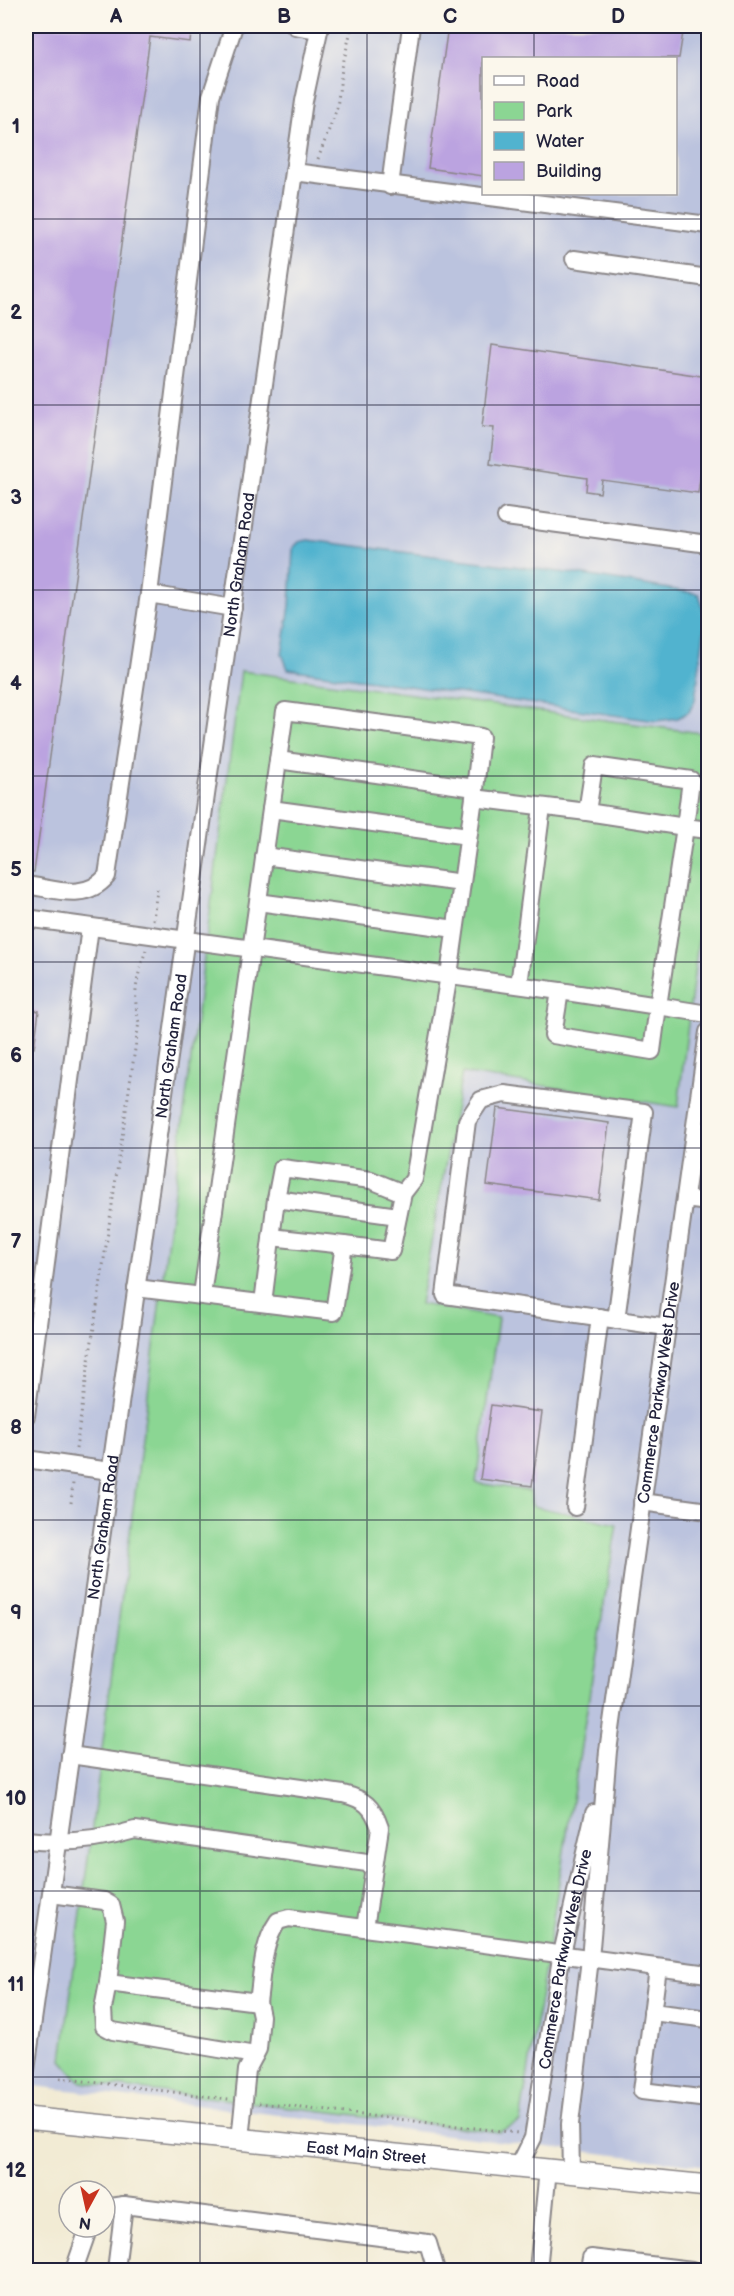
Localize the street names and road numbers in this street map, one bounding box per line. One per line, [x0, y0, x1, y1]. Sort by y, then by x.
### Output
street label: North Graham Road [220, 492, 260, 639]
street label: North Graham Road [152, 973, 192, 1120]
street label: Commerce Parkway West Drive [635, 1280, 684, 1505]
street label: North Graham Road [84, 1454, 124, 1601]
street label: Commerce Parkway West Drive [536, 1847, 597, 2071]
street label: East Main Street [305, 2138, 427, 2169]

